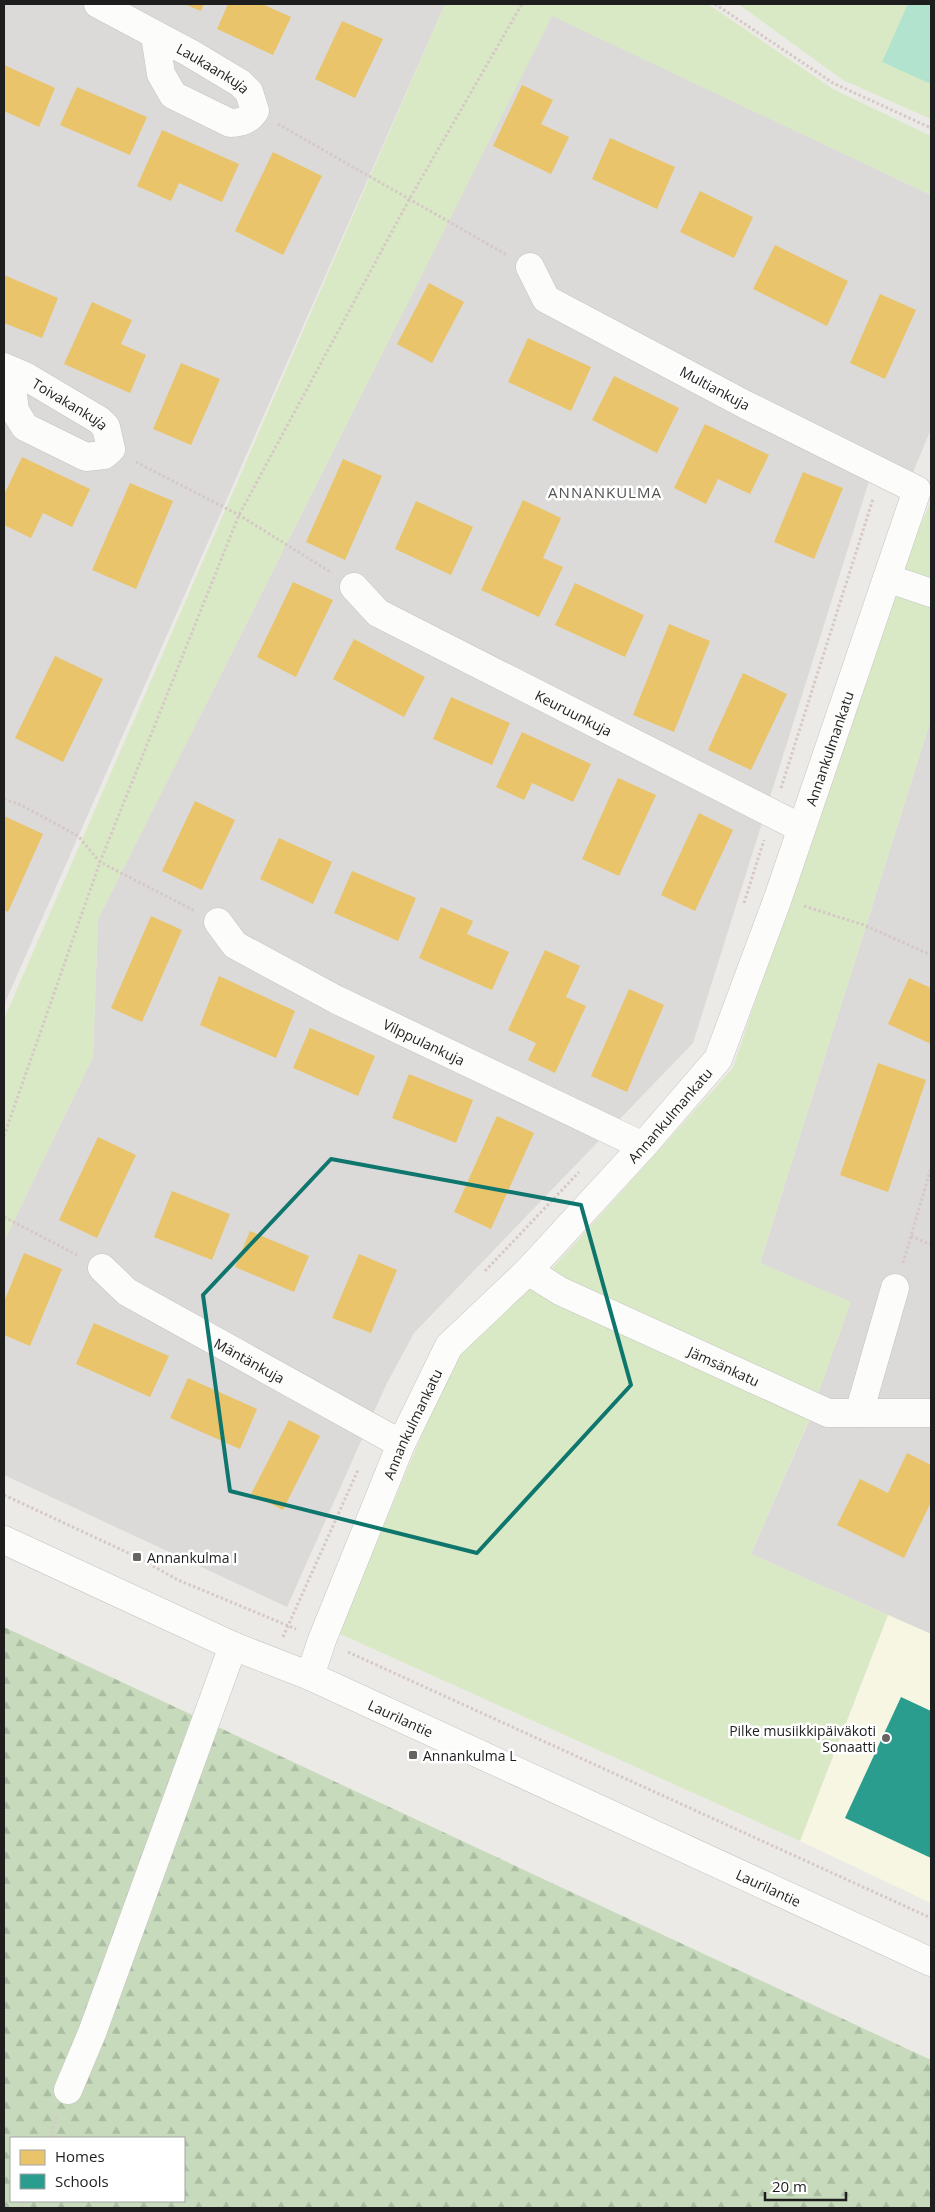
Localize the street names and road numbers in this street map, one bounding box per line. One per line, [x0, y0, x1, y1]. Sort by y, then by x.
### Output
street label: Laukaankuja [174, 38, 254, 97]
street label: Multiankuja [677, 362, 753, 414]
street label: Toivakankuja [29, 373, 113, 434]
street label: Keuruunkuja [532, 685, 615, 740]
street label: Annankulmankatu [801, 688, 857, 808]
street label: Vilppulankuja [380, 1014, 468, 1069]
street label: Annankulmankatu [623, 1063, 716, 1167]
street label: Mäntänkuja [211, 1333, 288, 1387]
street label: Jämsänkatu [684, 1340, 763, 1390]
street label: Annankulmankatu [378, 1366, 446, 1482]
street label: Laurilantie [365, 1695, 436, 1741]
street label: Laurilantie [733, 1864, 804, 1910]

